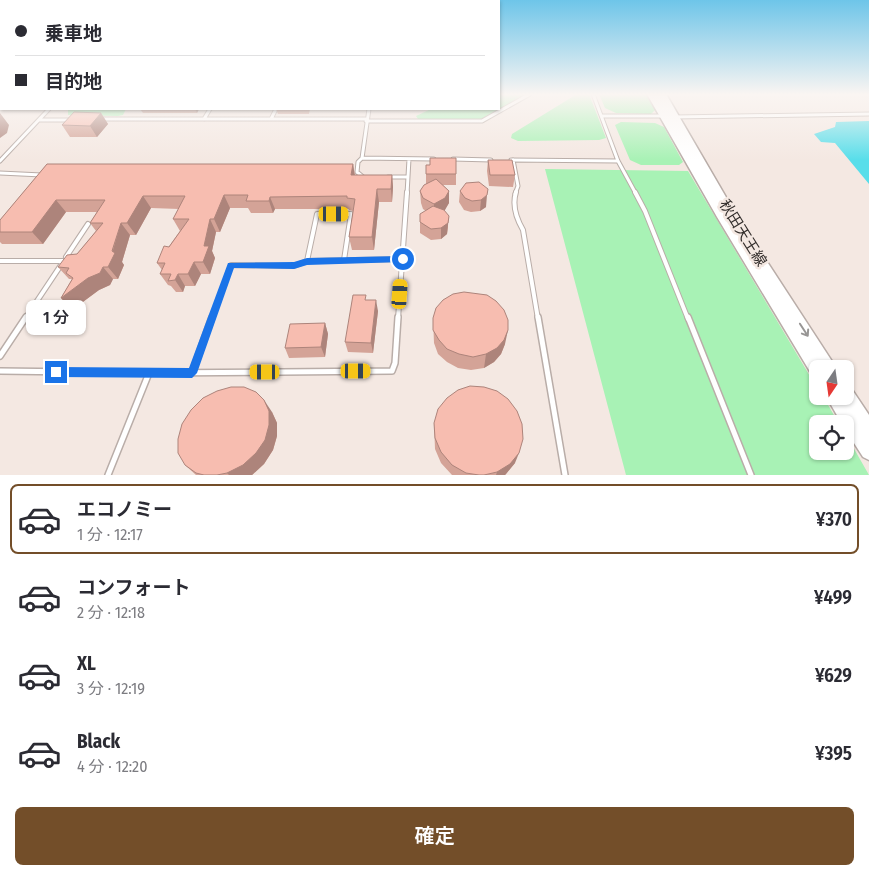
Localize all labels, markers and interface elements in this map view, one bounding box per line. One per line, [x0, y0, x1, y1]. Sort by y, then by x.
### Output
text: 乗車地 [45, 22, 102, 45]
text: 目的地 [45, 70, 102, 93]
street label: 秋田天王線 [715, 196, 771, 270]
car [319, 207, 349, 222]
route start [392, 248, 414, 270]
car [391, 279, 408, 309]
callout: 1 分 [26, 300, 86, 334]
text: 1 分 [43, 308, 69, 327]
one-way arrow [799, 322, 809, 336]
north arrow [809, 360, 854, 405]
map controls [809, 360, 854, 460]
route end [45, 361, 67, 383]
car [341, 364, 371, 379]
car [250, 365, 280, 380]
button: locate [809, 415, 854, 460]
icon: car [17, 497, 62, 542]
text: エコノミー [77, 498, 172, 521]
text: ¥370 [816, 508, 852, 531]
text: 1 分 · 12:17 [77, 525, 143, 544]
icon: car [17, 575, 62, 620]
text: コンフォート [77, 576, 190, 599]
text: ¥499 [814, 586, 852, 609]
text: 2 分 · 12:18 [77, 603, 145, 622]
text: XL [77, 652, 96, 675]
icon: car [17, 653, 62, 698]
text: ¥629 [815, 664, 852, 687]
text: 3 分 · 12:19 [77, 679, 145, 698]
text: Black [77, 730, 120, 753]
icon: car [17, 731, 62, 776]
text: ¥395 [815, 742, 852, 765]
text: 4 分 · 12:20 [77, 757, 148, 776]
button: 確定 [15, 807, 854, 865]

